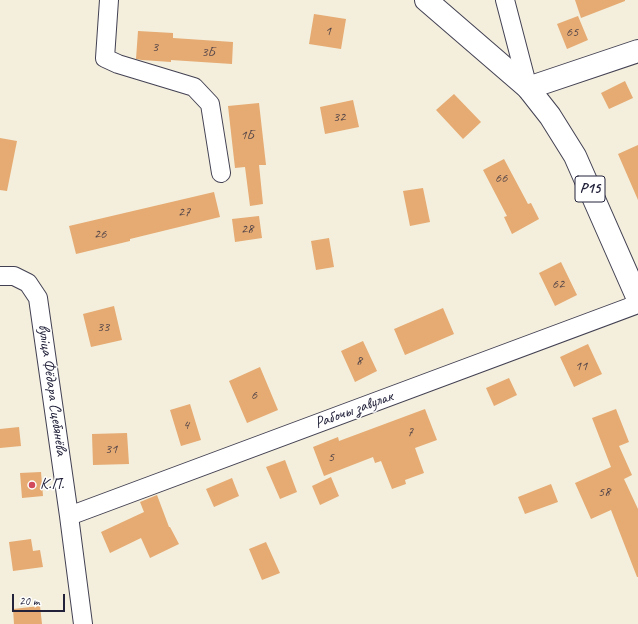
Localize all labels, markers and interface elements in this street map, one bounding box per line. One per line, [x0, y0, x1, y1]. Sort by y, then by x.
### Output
house number: 1 [325, 23, 331, 39]
house number: 65 [566, 24, 578, 40]
house number: 3 [152, 39, 158, 55]
house number: 3Б [201, 44, 215, 60]
house number: 32 [333, 109, 345, 125]
house number: 1Б [240, 127, 254, 143]
house number: 66 [495, 170, 507, 186]
road number: Р15 [575, 176, 605, 202]
house number: 27 [178, 204, 190, 220]
house number: 28 [241, 221, 253, 237]
house number: 26 [94, 226, 106, 242]
house number: 62 [552, 276, 564, 292]
house number: 33 [97, 319, 109, 335]
street label: вуліца Фёдара Сцебянёва [33, 323, 71, 457]
house number: 8 [356, 353, 362, 369]
house number: 11 [575, 358, 587, 374]
house number: 6 [251, 387, 257, 403]
street label: Рабочы завулак [312, 387, 396, 433]
house number: 4 [183, 417, 189, 433]
house number: 7 [407, 424, 413, 440]
house number: 31 [105, 441, 117, 457]
house number: 5 [328, 449, 334, 465]
place label: К.П. [40, 475, 64, 495]
marker: К.П. [27, 480, 37, 490]
house number: 58 [598, 484, 610, 500]
scale bar [14, 586, 67, 612]
text: 20 m [19, 593, 39, 609]

